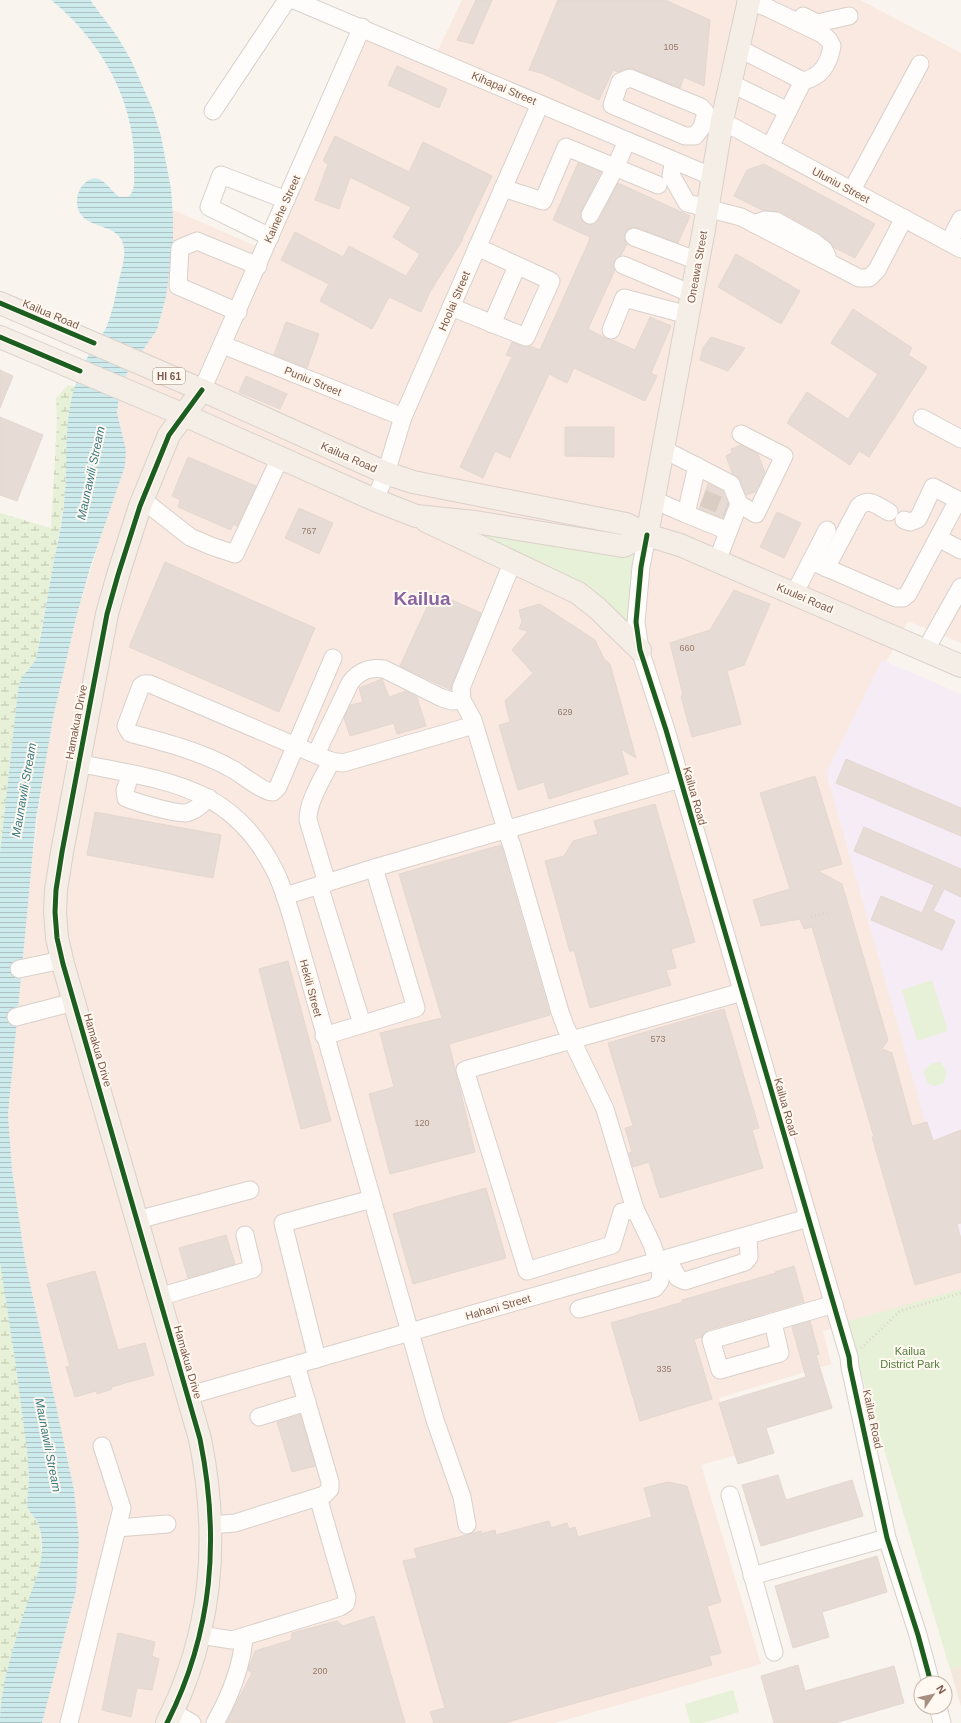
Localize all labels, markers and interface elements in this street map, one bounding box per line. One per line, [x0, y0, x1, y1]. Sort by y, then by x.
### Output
house number: 105 [663, 42, 679, 52]
street label: Kihapai Street [470, 69, 538, 107]
street label: Uluniu Street [810, 165, 872, 205]
street label: Kainehe Street [262, 173, 302, 245]
street label: Oneawa Street [685, 230, 709, 304]
street label: Hoolai Street [436, 269, 472, 333]
street label: Kailua Road [21, 297, 81, 331]
street label: Puniu Street [283, 364, 343, 398]
road number: HI 61 [153, 368, 185, 384]
water label: Maunawili Stream [74, 425, 108, 521]
street label: Kailua Road [319, 439, 379, 475]
house number: 767 [301, 526, 317, 536]
street label: Kuulei Road [775, 581, 835, 615]
district label: Kailua [393, 588, 451, 609]
house number: 660 [679, 643, 695, 653]
street label: Hamakua Drive [63, 684, 89, 760]
house number: 629 [557, 707, 573, 717]
water label: Maunawili Stream [9, 742, 39, 838]
street label: Kailua Road [681, 766, 709, 826]
street label: Hekili Street [298, 958, 324, 1018]
street label: Hamakua Drive [82, 1012, 114, 1088]
house number: 573 [650, 1034, 666, 1044]
street label: Kailua Road [772, 1077, 800, 1137]
house number: 120 [414, 1118, 430, 1128]
street label: Hahani Street [464, 1292, 532, 1322]
street label: Hamakua Drive [172, 1324, 204, 1400]
park label: Kailua District Park [880, 1345, 940, 1370]
house number: 335 [656, 1364, 672, 1374]
street label: Kailua Road [861, 1388, 885, 1450]
water label: Maunawili Stream [32, 1397, 64, 1493]
house number: 200 [312, 1666, 328, 1676]
north arrow [913, 1675, 953, 1715]
text: N [934, 1683, 949, 1696]

